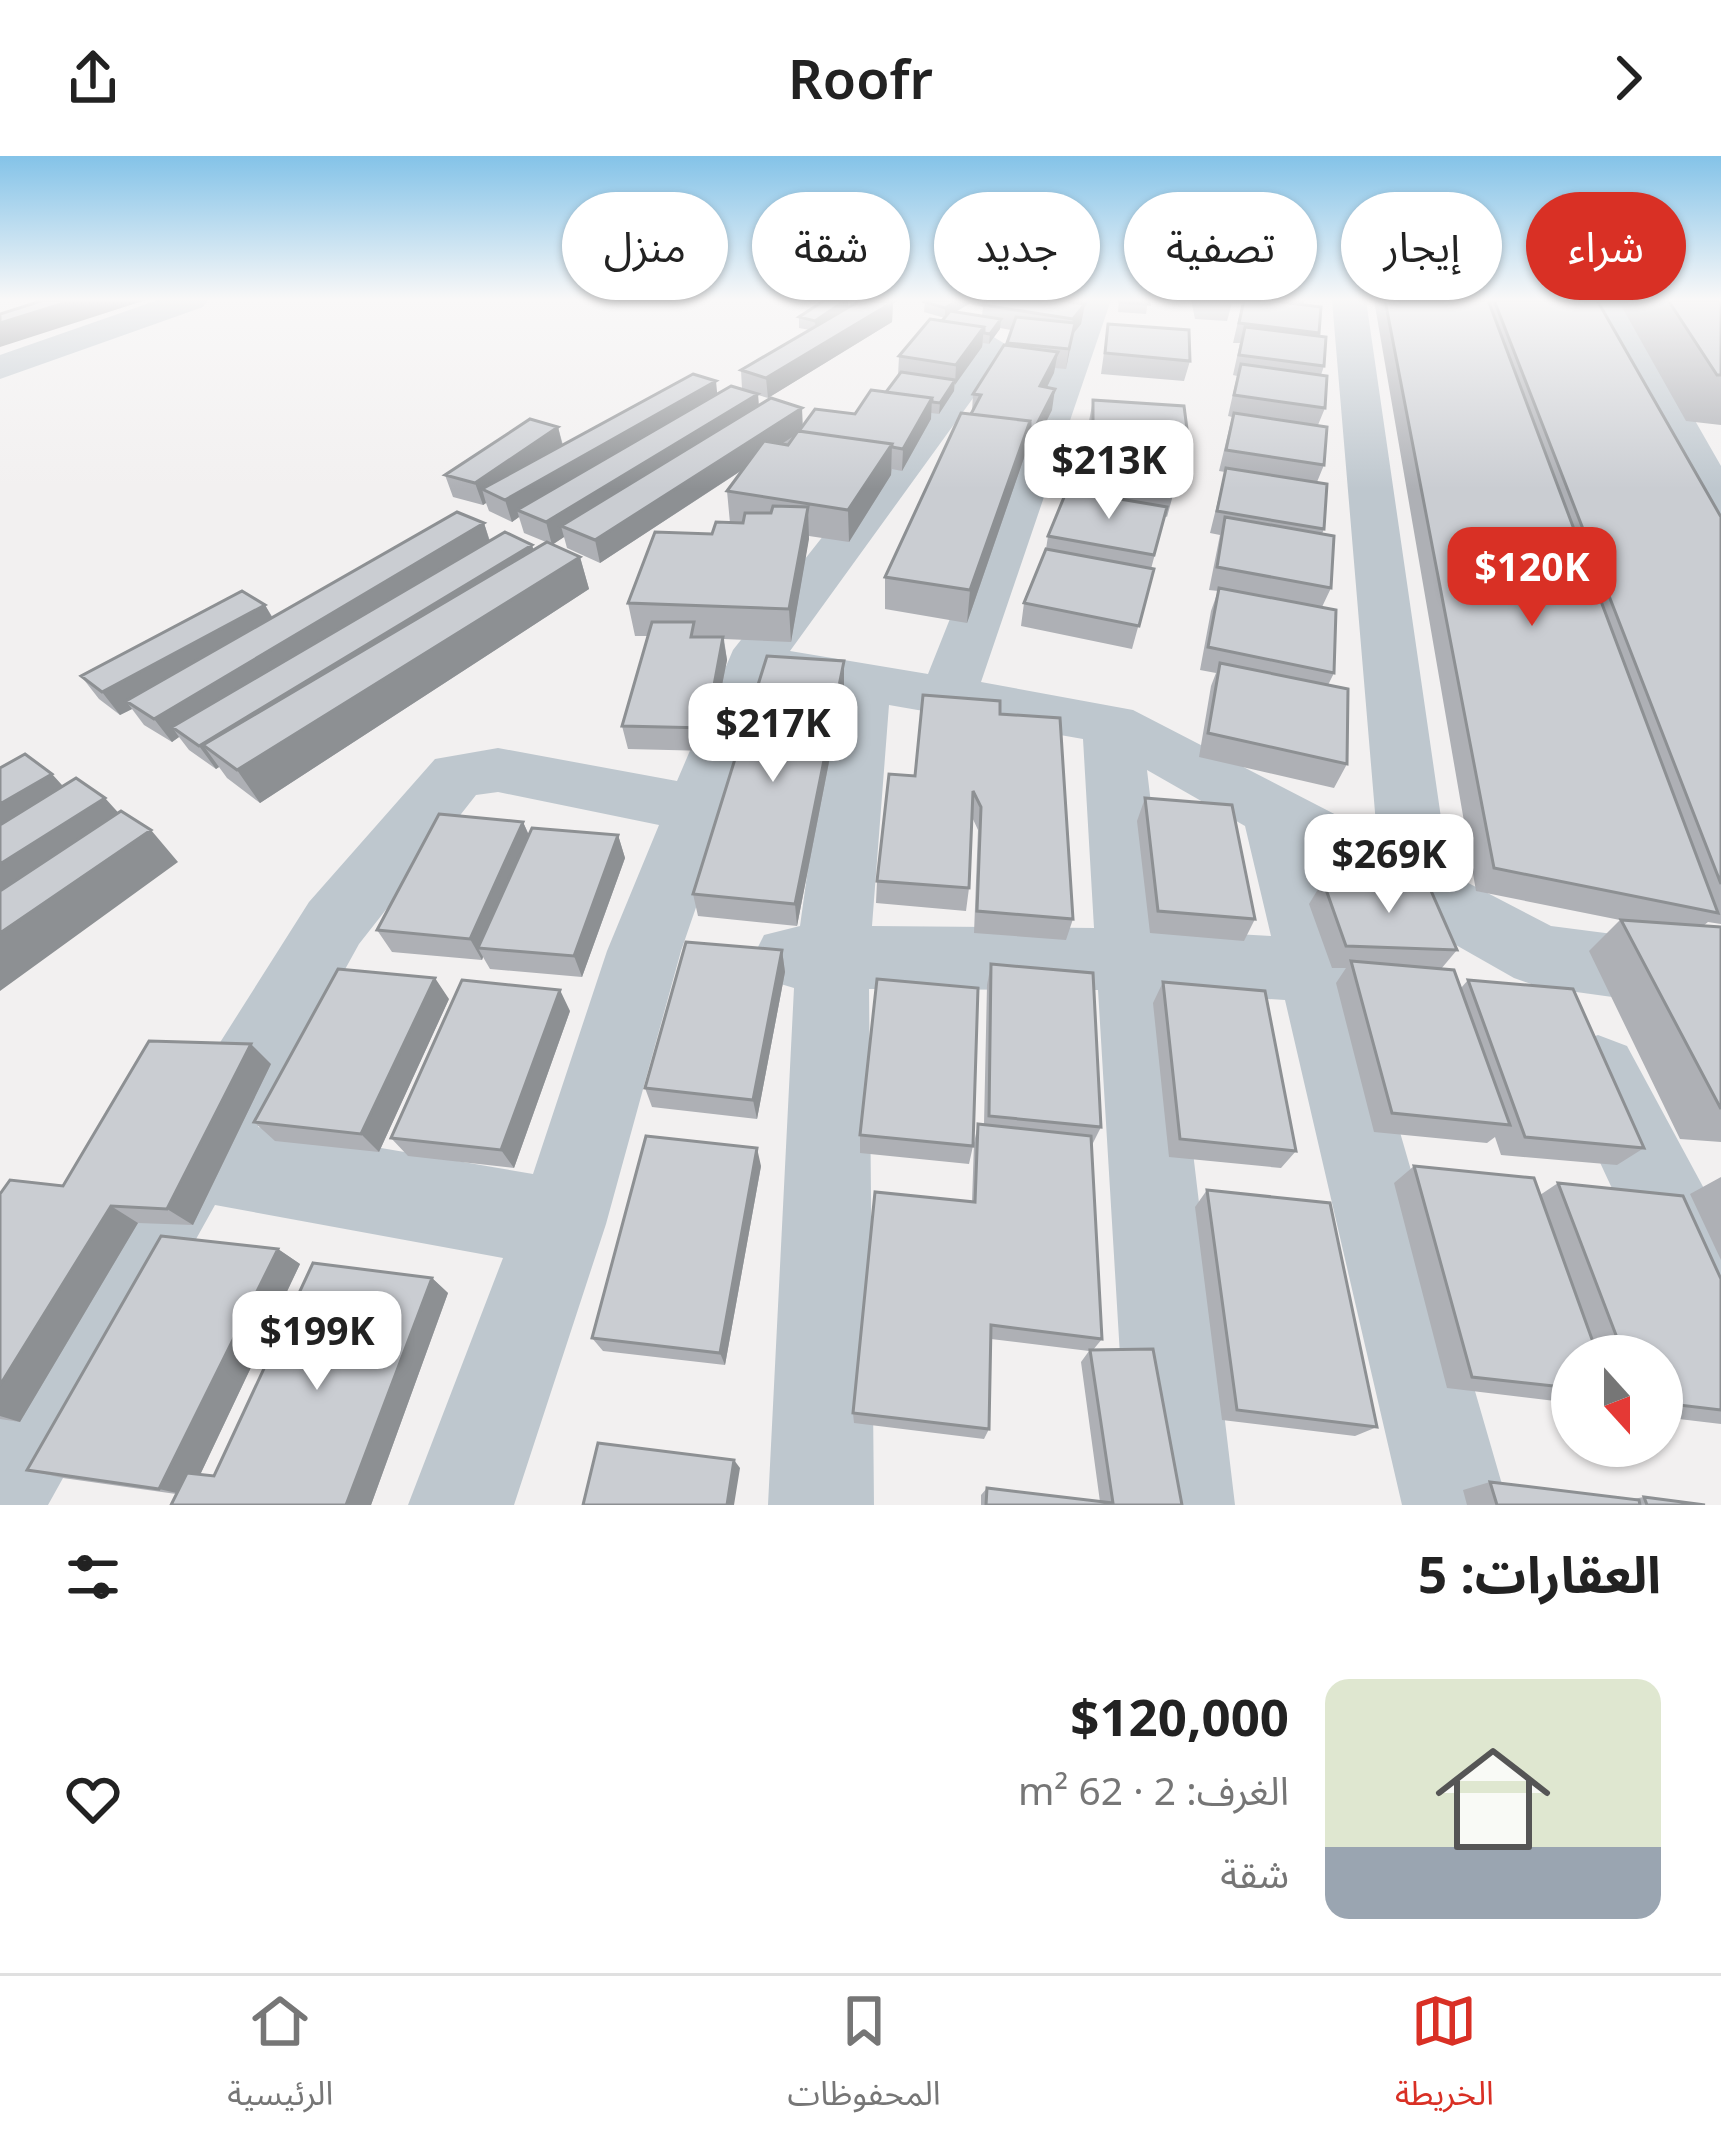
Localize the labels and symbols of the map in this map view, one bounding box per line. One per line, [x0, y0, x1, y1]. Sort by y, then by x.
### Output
pin: $213K [1025, 420, 1193, 522]
pin: $120K [1448, 527, 1616, 629]
pin: $217K [689, 683, 857, 785]
pin: $269K [1305, 814, 1473, 916]
pin: $199K [233, 1291, 401, 1393]
north arrow [1551, 1335, 1683, 1467]

